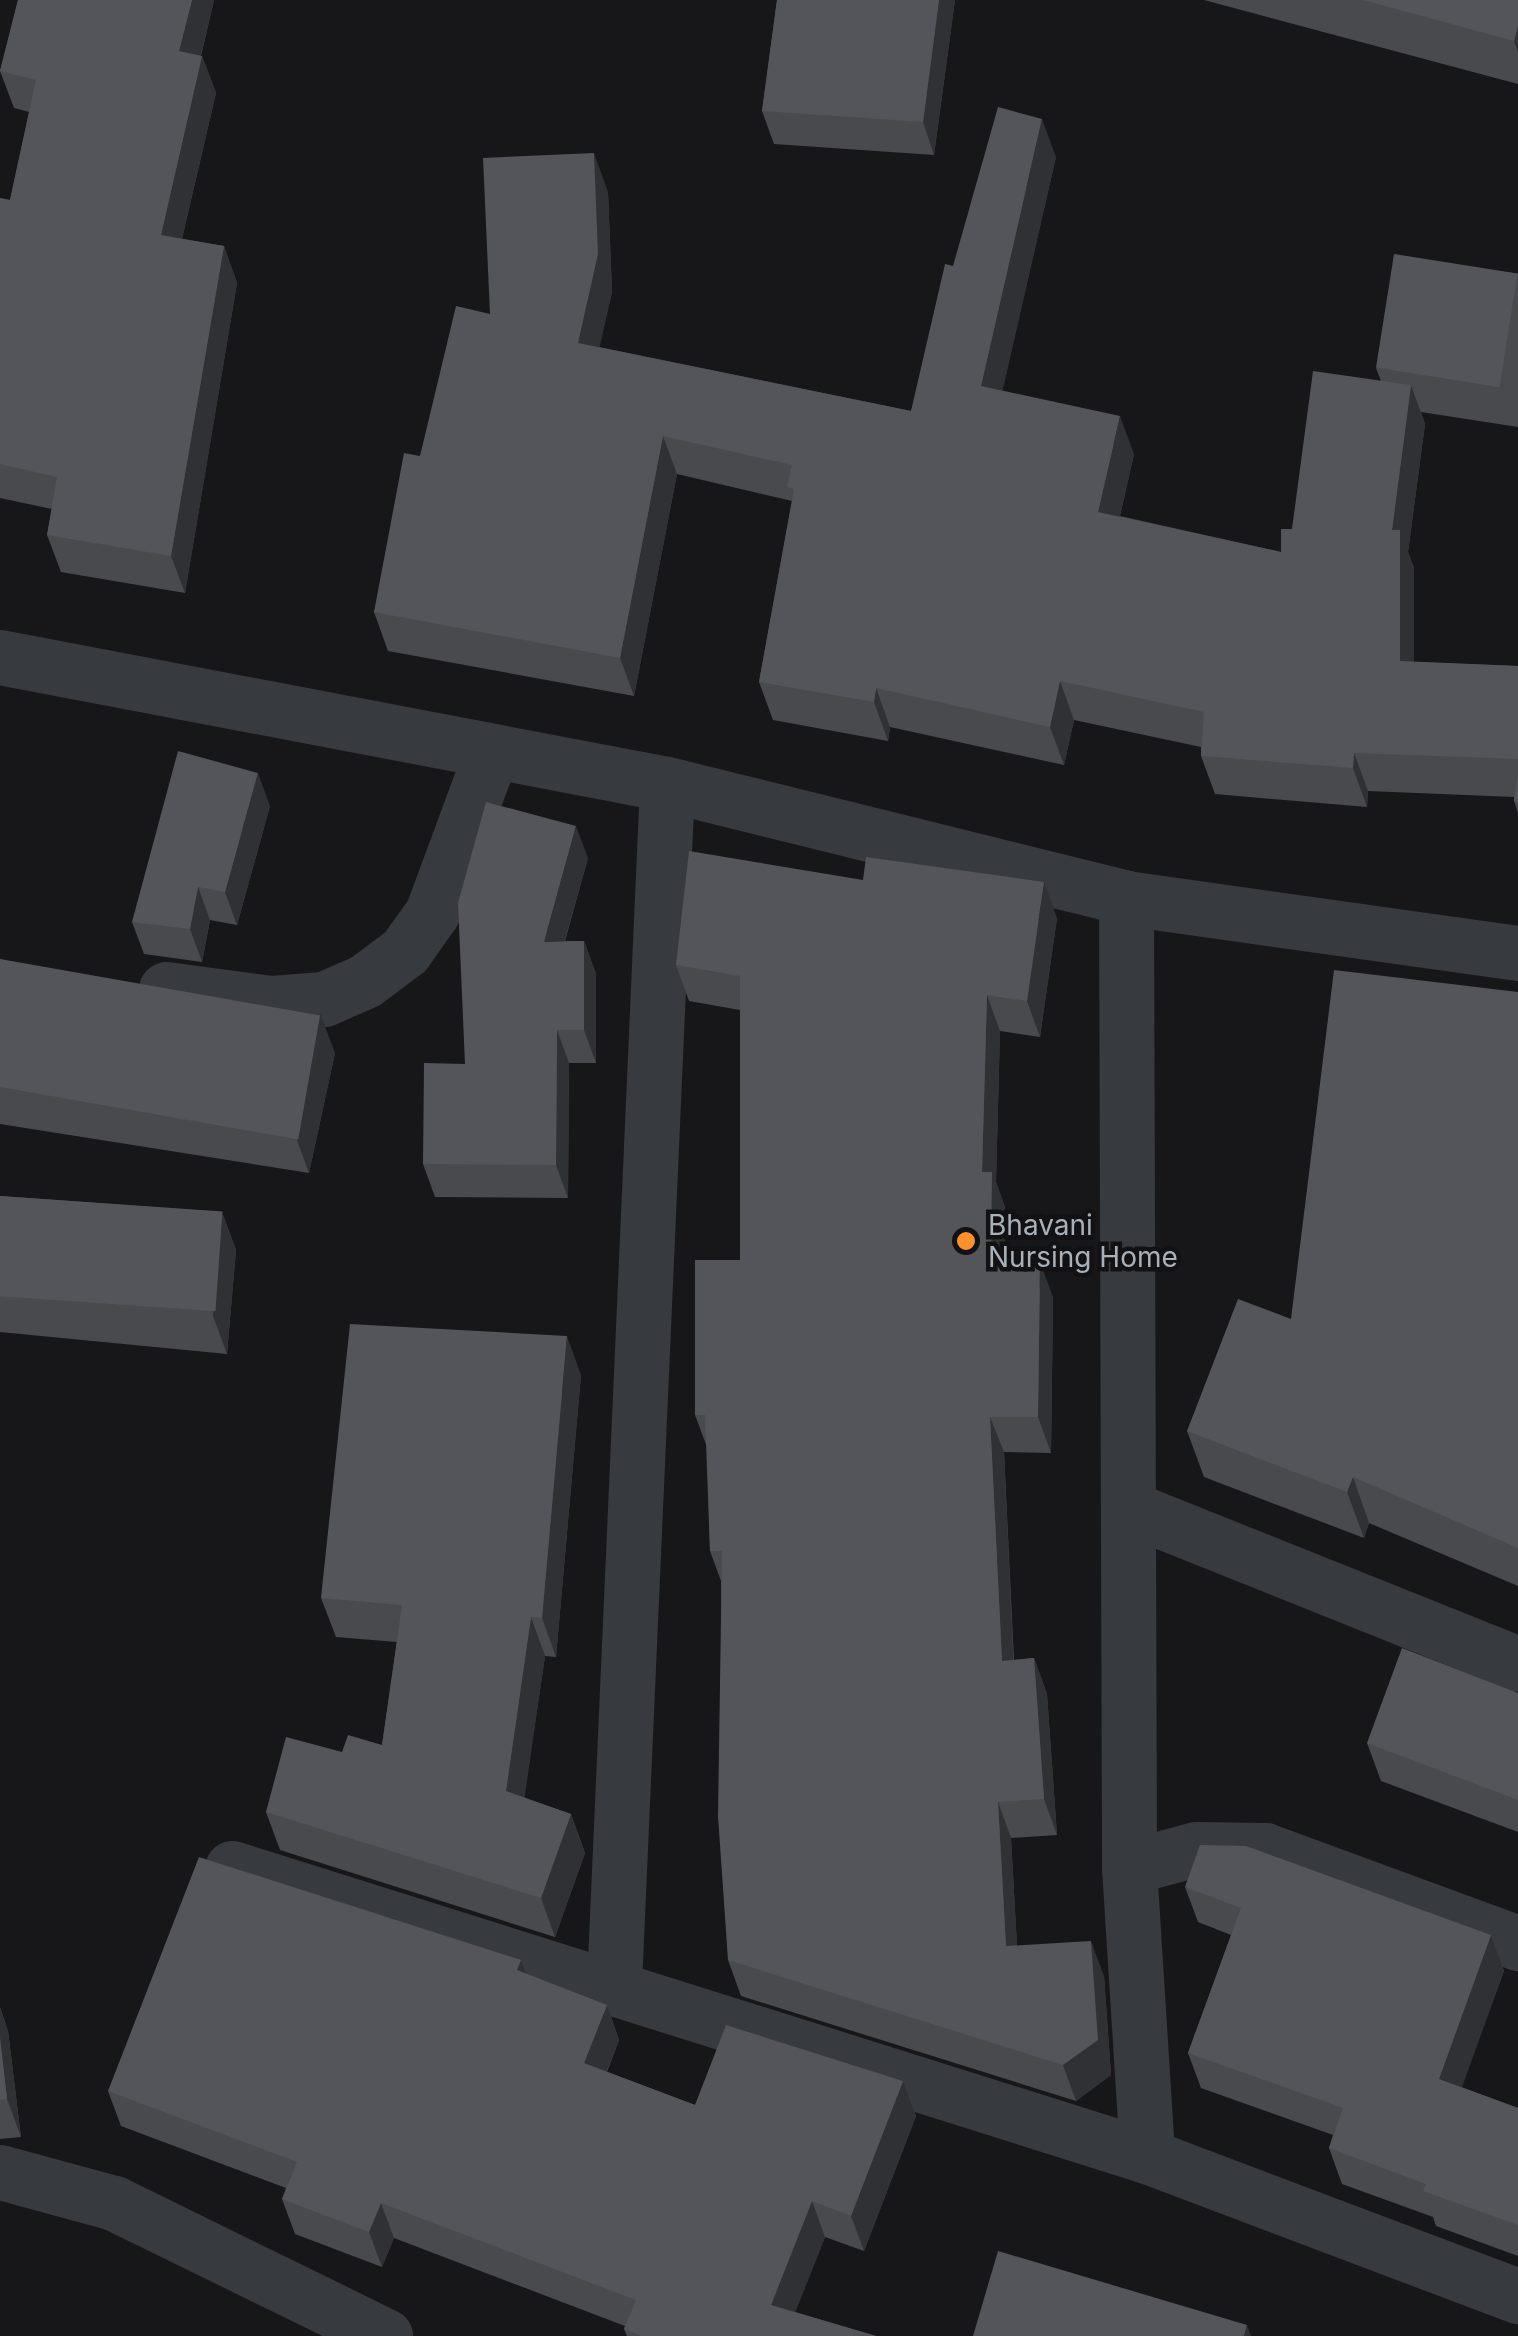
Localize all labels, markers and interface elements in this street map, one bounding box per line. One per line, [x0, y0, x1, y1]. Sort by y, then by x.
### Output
place label: Bhavani Nursing Home [988, 1208, 1178, 1274]
marker: Bhavani Nursing Home [953, 1228, 979, 1254]

